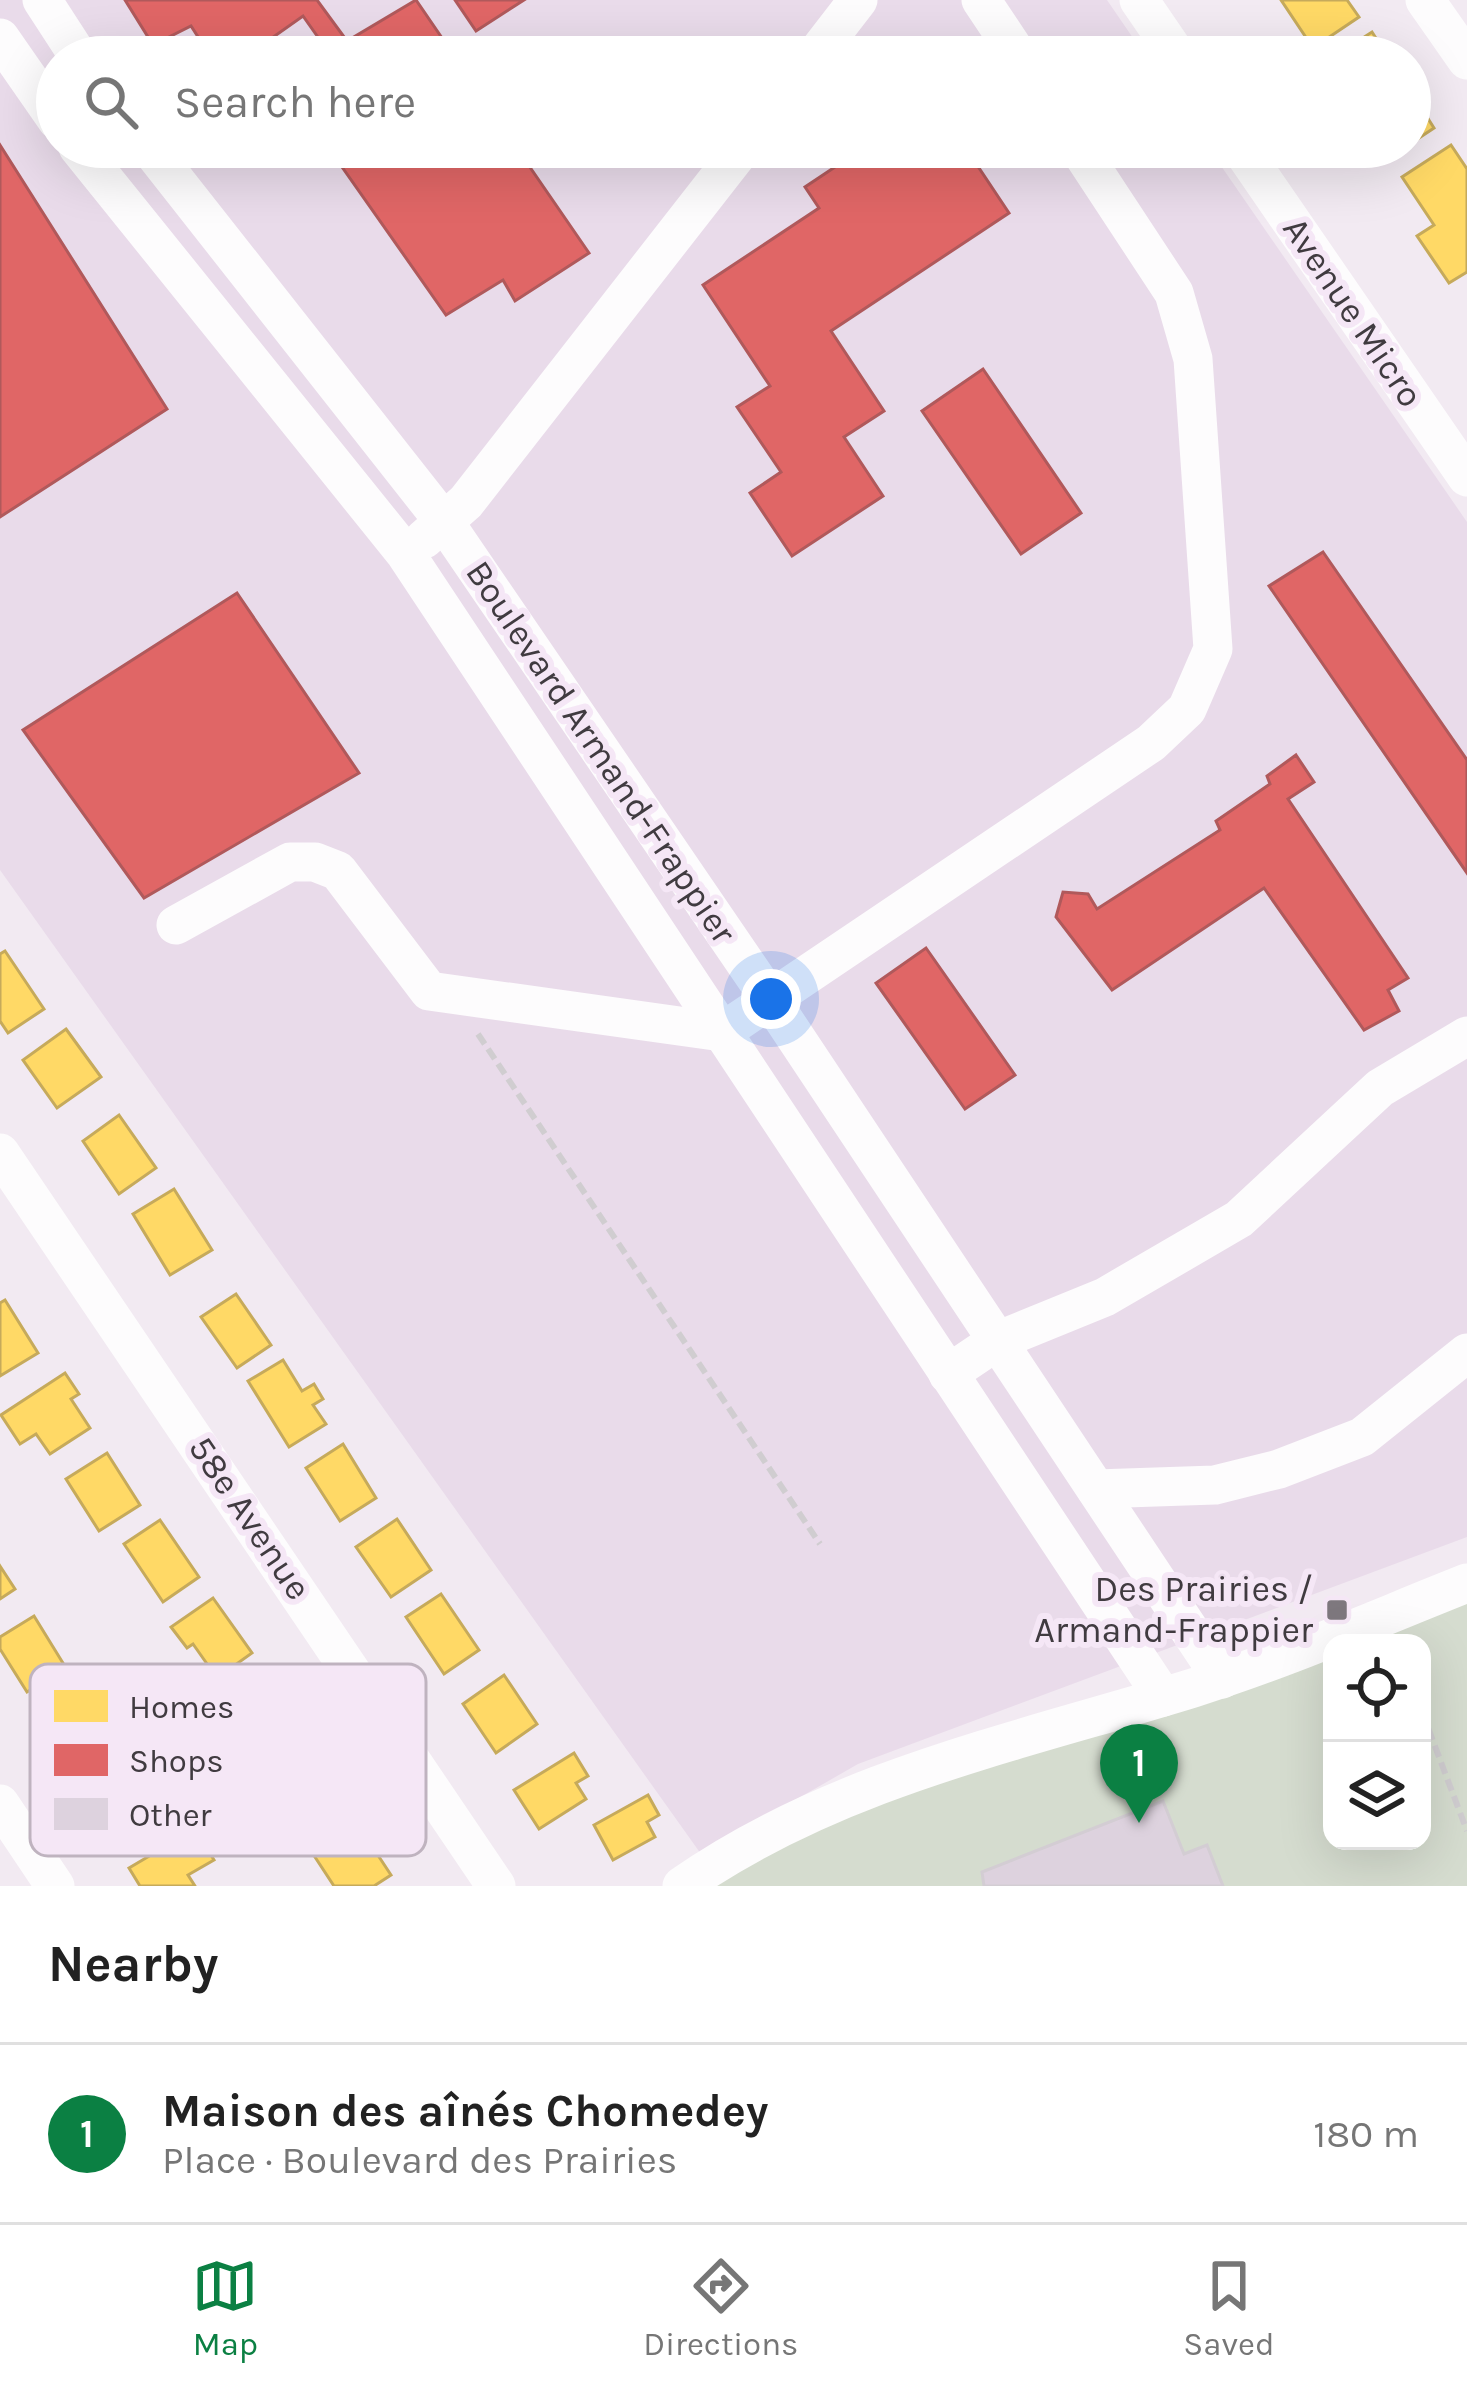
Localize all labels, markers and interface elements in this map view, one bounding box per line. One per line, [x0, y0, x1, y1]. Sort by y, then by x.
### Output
search box [36, 36, 1431, 168]
icon: search [78, 69, 144, 135]
text: Search here [174, 76, 416, 128]
street label: Avenue Micro [1274, 209, 1432, 415]
street label: Boulevard Armand-Frappier [457, 553, 745, 952]
your location [741, 969, 801, 1029]
street label: 58e Avenue [180, 1428, 320, 1608]
place label: Des Prairies / Armand-Frappier [1034, 1568, 1314, 1651]
marker: Des Prairies / Armand-Frappier [1324, 1597, 1350, 1623]
map controls [1323, 1634, 1431, 1850]
button: locate [1323, 1634, 1431, 1742]
legend [30, 1664, 426, 1856]
text: Homes [129, 1688, 234, 1726]
pin: 1 [1100, 1724, 1178, 1823]
text: Shops [129, 1742, 224, 1780]
button: layers [1323, 1742, 1431, 1850]
text: Other [129, 1796, 212, 1834]
text: Nearby [48, 1934, 218, 1994]
text: Maison des aînés Chomedey [162, 2085, 768, 2137]
text: 1 [80, 2111, 94, 2157]
text: 180 m [1313, 2111, 1419, 2157]
text: Place · Boulevard des Prairies [162, 2137, 677, 2183]
tab: Map [192, 2253, 258, 2363]
tab: Directions [643, 2253, 798, 2363]
tab: Saved [1183, 2253, 1275, 2363]

